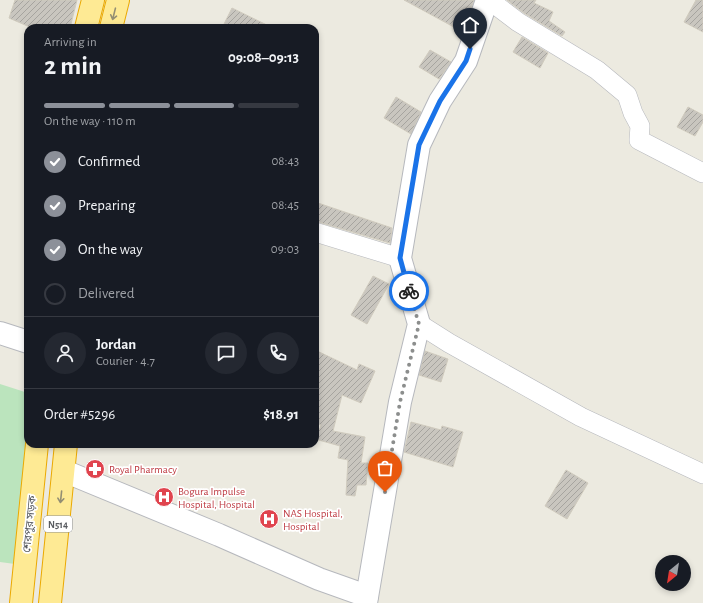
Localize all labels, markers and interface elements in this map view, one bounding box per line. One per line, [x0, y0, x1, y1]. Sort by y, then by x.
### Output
one-way arrow [110, 7, 118, 20]
pin [453, 8, 487, 49]
icon: home [459, 14, 481, 36]
text: Arriving in [44, 36, 97, 49]
text: 09:08–09:13 [228, 50, 299, 65]
text: 2 min [44, 53, 102, 79]
text: On the way · 110 m [44, 115, 136, 128]
icon: check [44, 151, 66, 173]
text: Confirmed [78, 154, 140, 169]
text: 08:43 [271, 155, 299, 168]
icon: check [44, 195, 66, 217]
text: Preparing [78, 198, 135, 213]
text: 08:45 [271, 199, 299, 212]
icon: check [44, 239, 66, 261]
text: On the way [78, 242, 143, 257]
text: 09:03 [271, 243, 299, 256]
courier [389, 271, 429, 311]
icon: bike [398, 280, 420, 302]
text: Delivered [78, 286, 135, 301]
button: person [44, 332, 86, 374]
button: chat [205, 332, 247, 374]
button: phone [257, 332, 299, 374]
text: Jordan [96, 337, 136, 352]
text: Courier · 4.7 [96, 355, 155, 368]
text: Order #5296 [44, 407, 115, 422]
text: $18.91 [263, 407, 299, 422]
pin [368, 451, 402, 492]
icon: bag [374, 457, 396, 479]
pharmacy icon: Royal Pharmacy [84, 458, 106, 480]
place label: Royal Pharmacy [109, 464, 177, 475]
hospital icon: Bogura Impulse Hospital, Hospital [153, 486, 175, 508]
place label: Bogura Impulse Hospital, Hospital [178, 486, 255, 510]
one-way arrow [57, 490, 65, 503]
street label: শেরপুর সড়ক [21, 495, 39, 553]
hospital icon: NAS Hospital, Hospital [258, 508, 280, 530]
place label: NAS Hospital, Hospital [283, 508, 343, 532]
road number: N514 [44, 516, 72, 532]
north arrow [655, 555, 691, 591]
map controls [655, 555, 691, 591]

